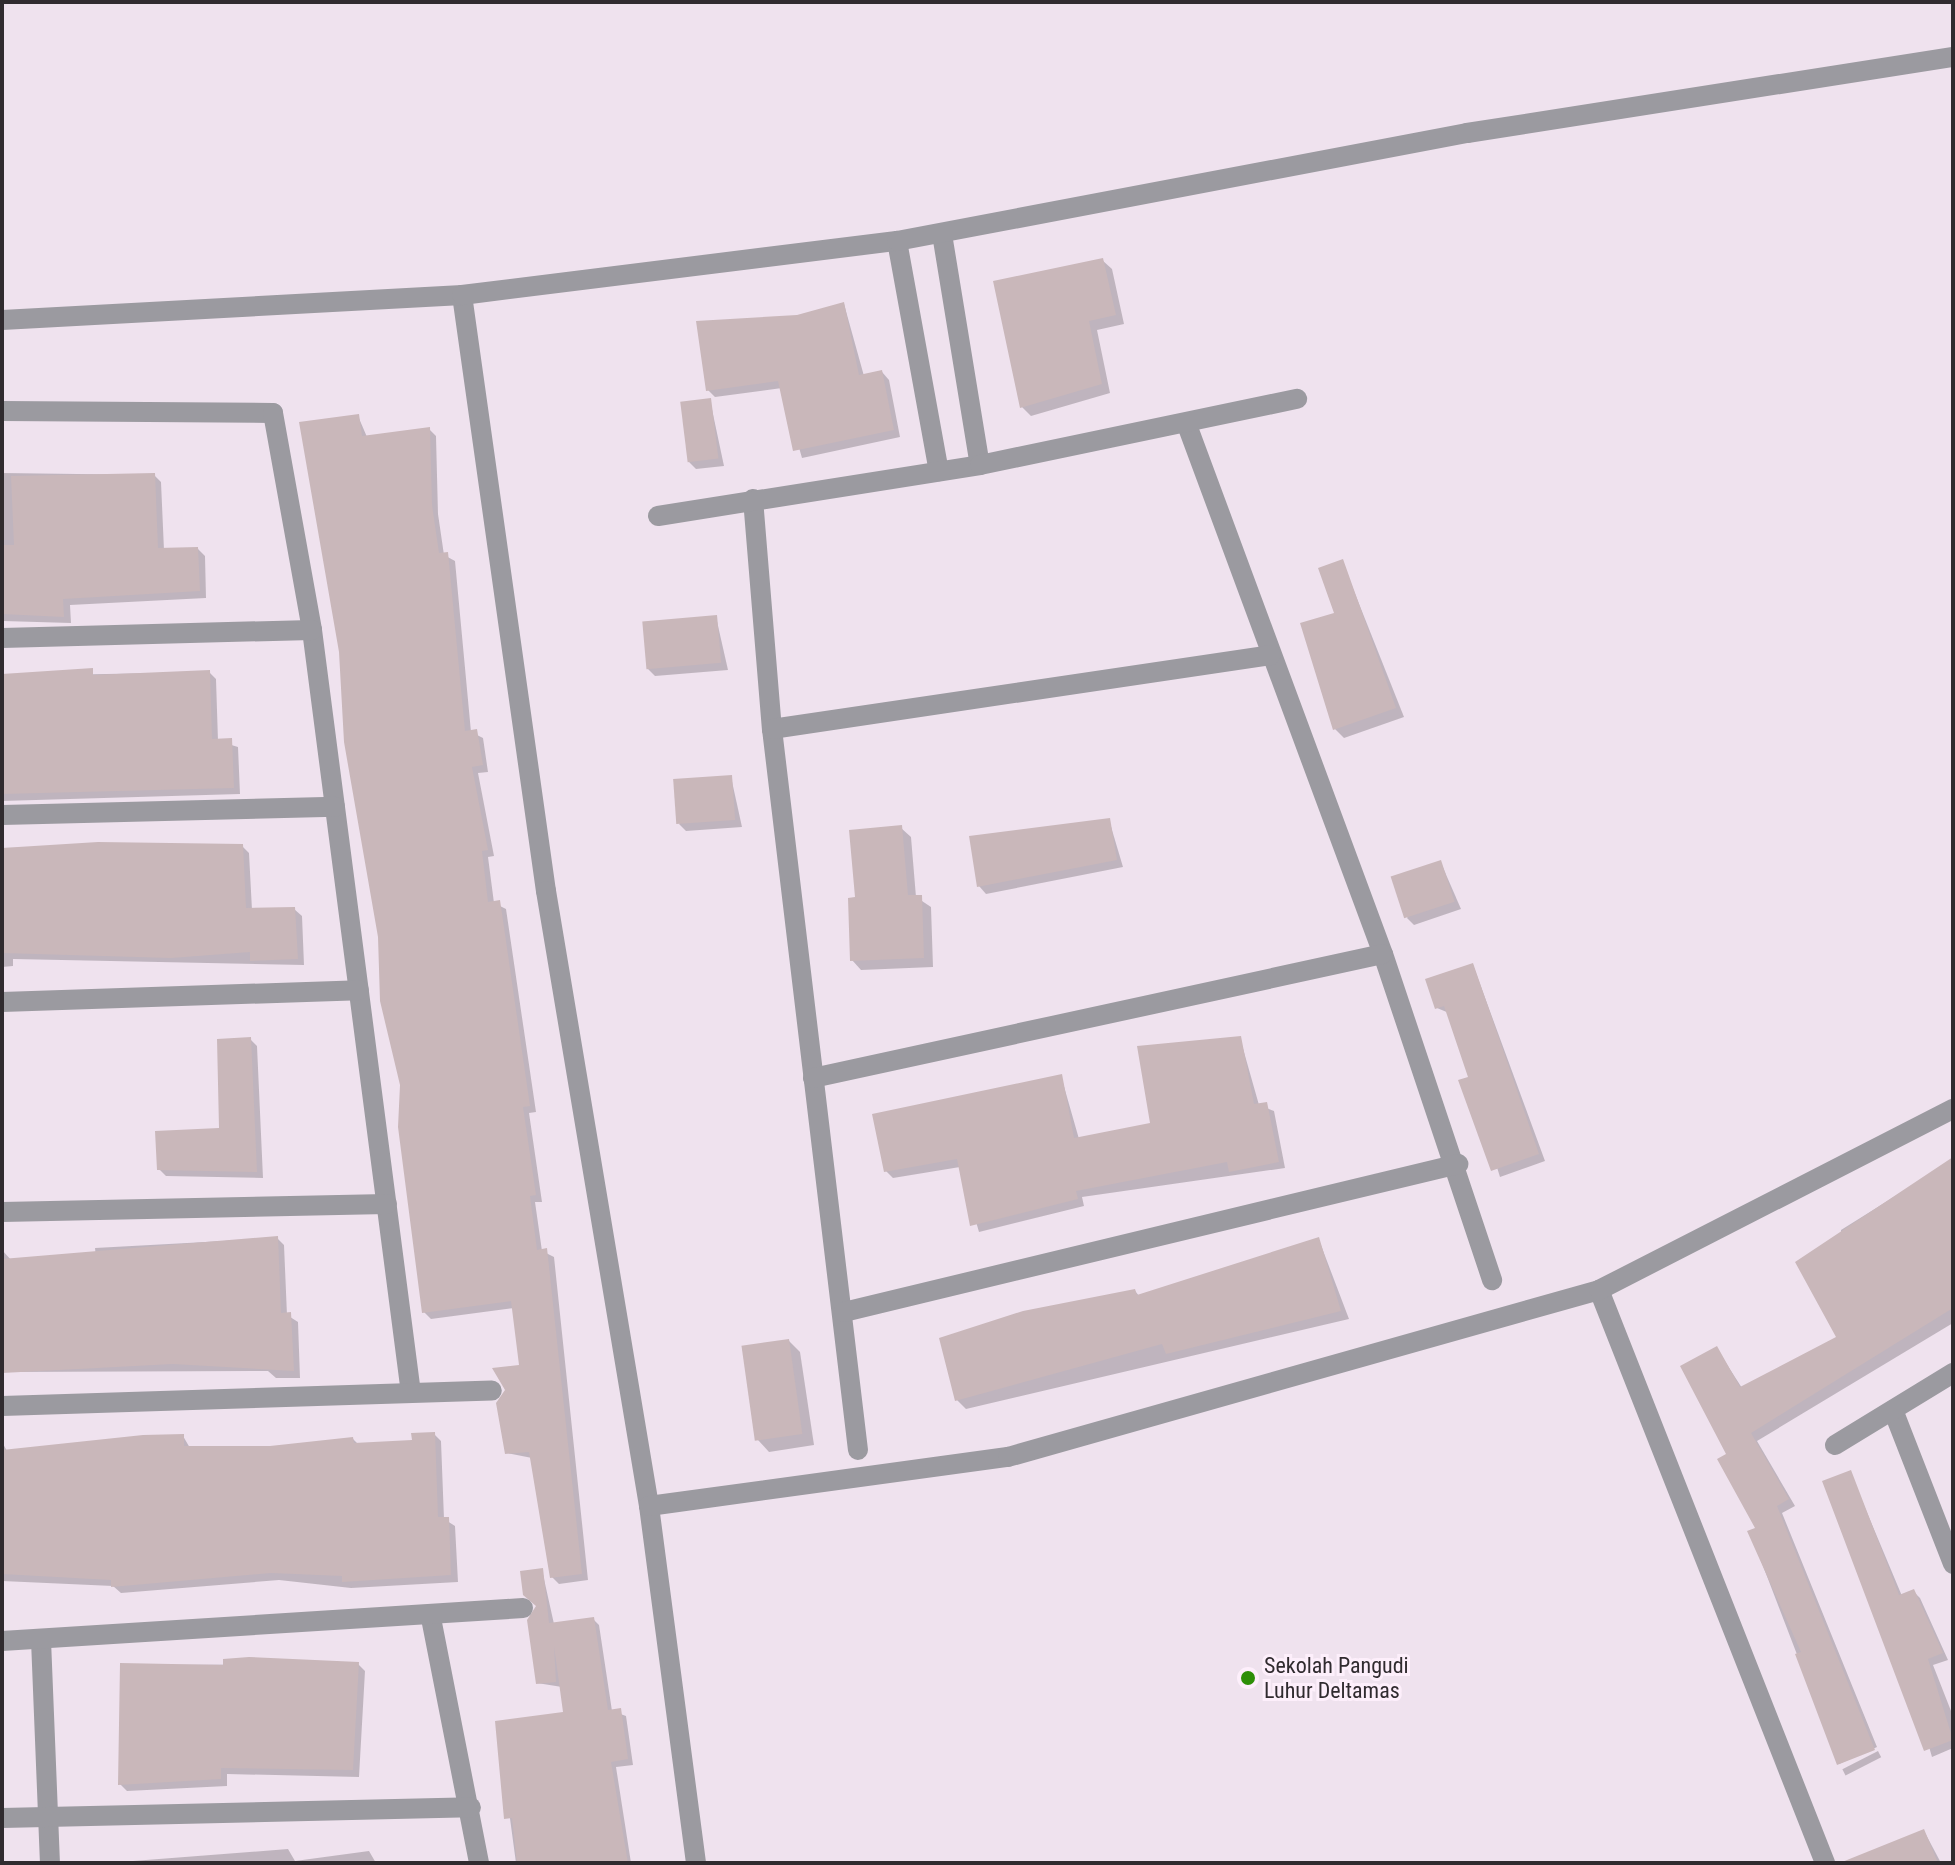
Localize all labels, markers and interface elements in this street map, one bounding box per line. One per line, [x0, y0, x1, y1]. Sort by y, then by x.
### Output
place label: Sekolah Pangudi Luhur Deltamas [1264, 1652, 1409, 1704]
marker: Sekolah Pangudi Luhur Deltamas [1239, 1669, 1257, 1687]

